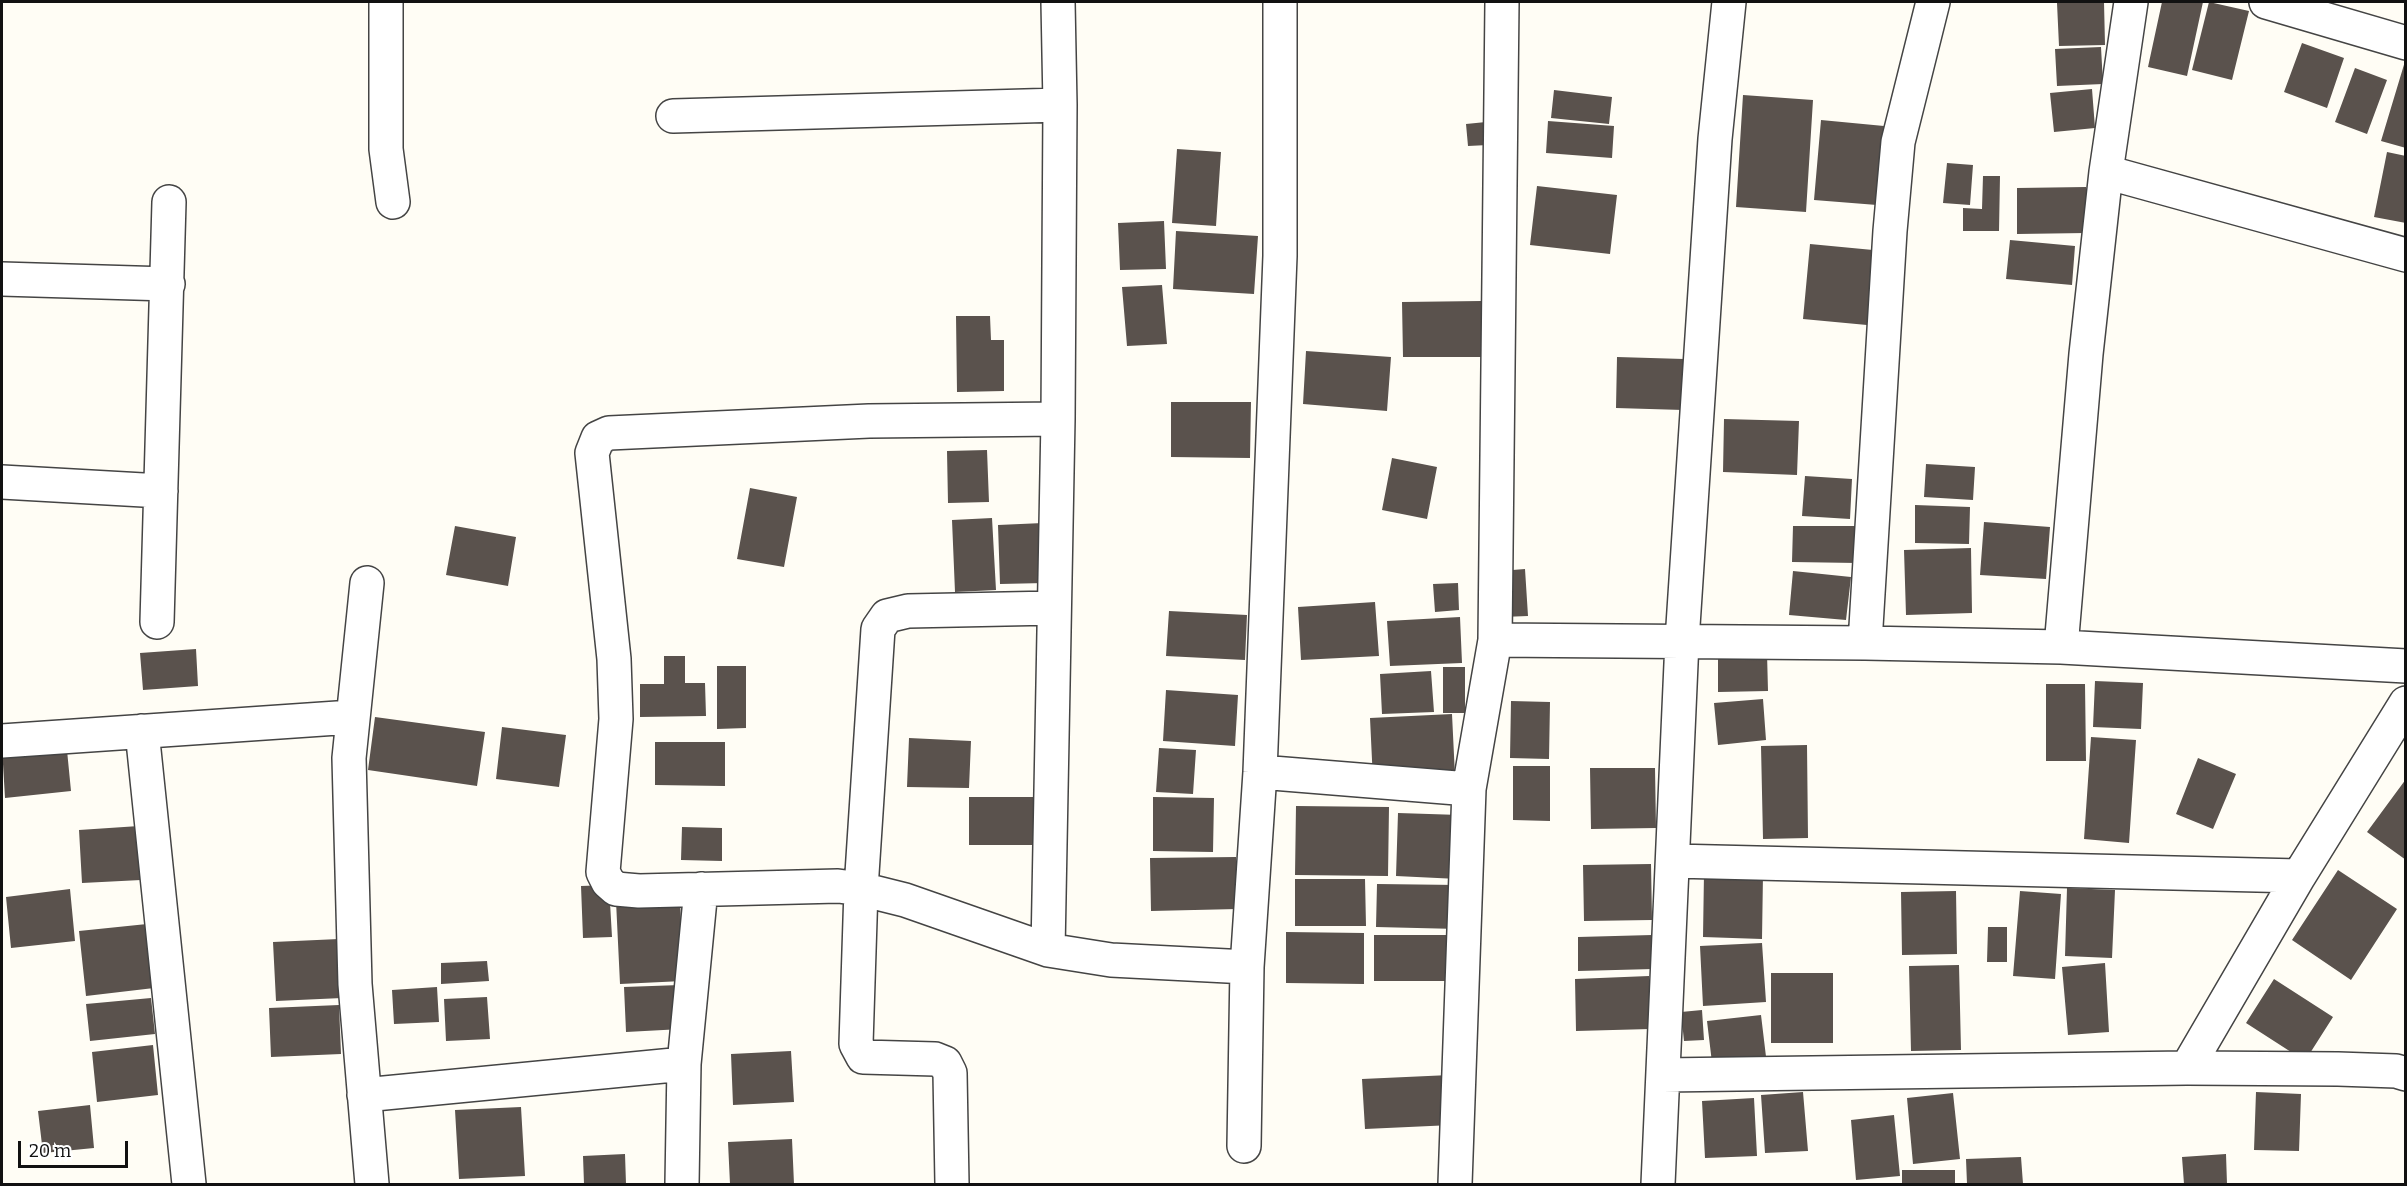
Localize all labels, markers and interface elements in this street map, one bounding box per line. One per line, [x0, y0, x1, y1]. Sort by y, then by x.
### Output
scale bar [21, 1129, 130, 1167]
text: 20 m [29, 1140, 71, 1162]

